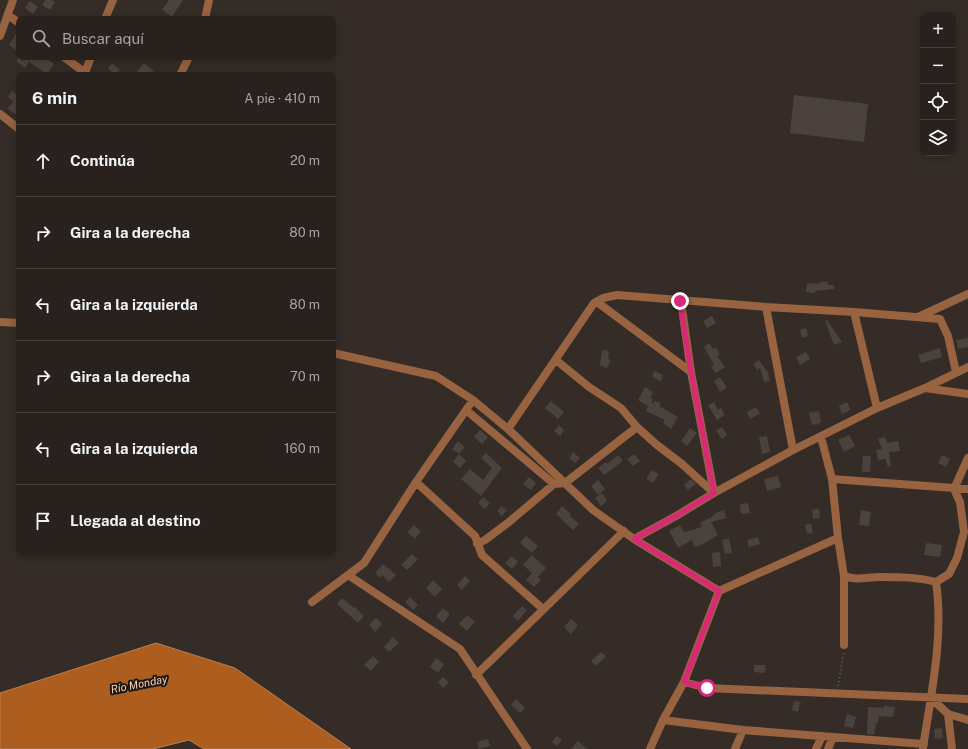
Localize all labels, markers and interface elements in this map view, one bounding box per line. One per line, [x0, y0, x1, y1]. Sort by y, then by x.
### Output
map controls [920, 12, 956, 156]
button: + [920, 12, 956, 48]
search box [16, 16, 336, 60]
icon: search [30, 27, 52, 49]
text: Buscar aquí [62, 30, 144, 47]
button: − [920, 48, 956, 84]
button: locate [920, 84, 956, 120]
text: 6 min [32, 88, 77, 108]
text: A pie · 410 m [244, 91, 320, 106]
button: layers [920, 120, 956, 156]
icon: ahead [32, 150, 54, 172]
text: Continúa [70, 152, 135, 169]
text: 20 m [290, 153, 320, 168]
icon: right [32, 222, 54, 244]
text: Gira a la derecha [70, 224, 190, 241]
text: 80 m [289, 225, 320, 240]
route end [671, 292, 689, 310]
icon: left [32, 294, 54, 316]
text: Gira a la izquierda [70, 296, 198, 313]
text: 80 m [289, 297, 320, 312]
icon: right [32, 366, 54, 388]
text: Gira a la derecha [70, 368, 190, 385]
text: 70 m [290, 369, 320, 384]
icon: left [32, 438, 54, 460]
text: Gira a la izquierda [70, 440, 198, 457]
text: 160 m [284, 441, 320, 456]
icon: arrive [32, 510, 54, 532]
text: Llegada al destino [70, 512, 201, 529]
water label: Río Monday [110, 673, 169, 695]
route start [698, 679, 716, 697]

